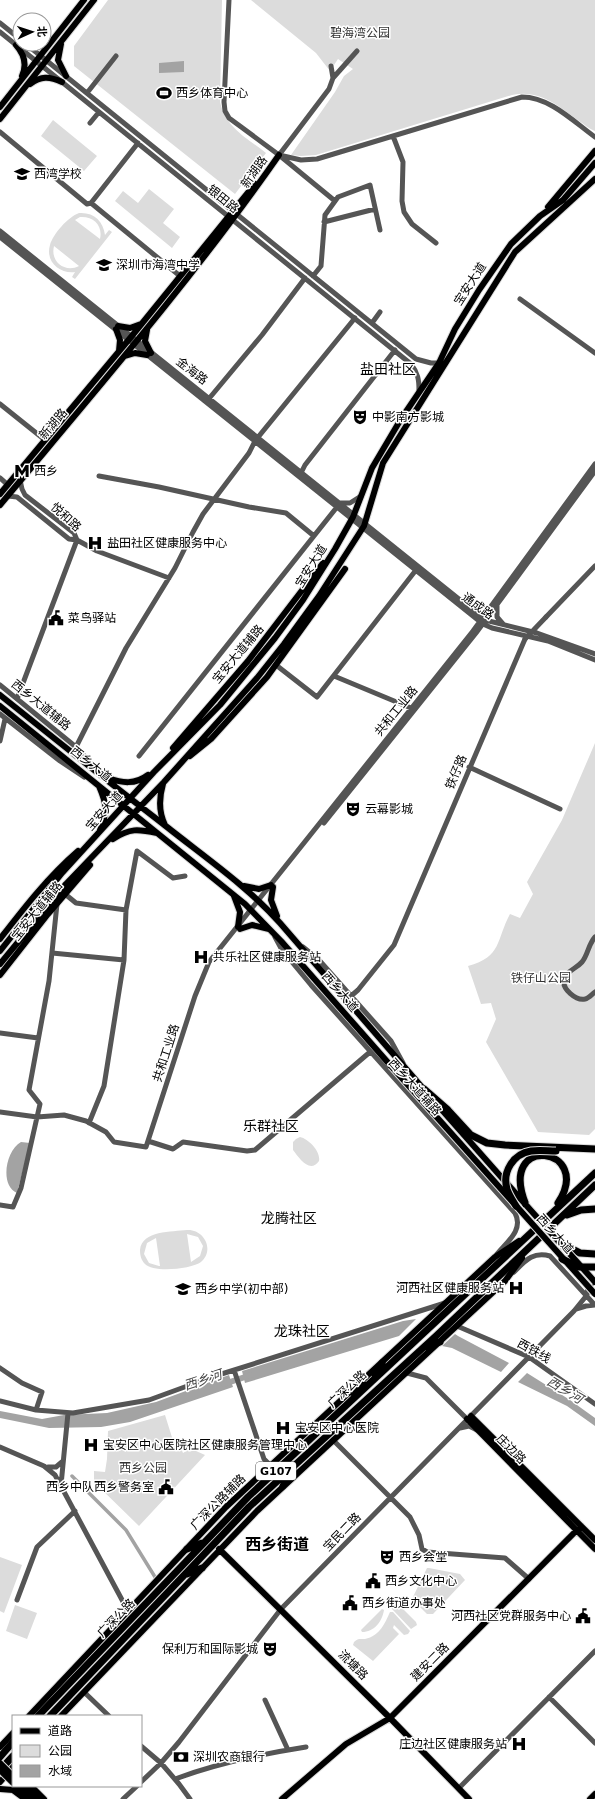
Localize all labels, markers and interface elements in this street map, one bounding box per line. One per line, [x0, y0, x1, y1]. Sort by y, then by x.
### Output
north arrow [12, 12, 52, 52]
text: 北 [35, 26, 48, 37]
park label: 碧海湾公园 [330, 26, 390, 40]
sports icon: 西乡体育中心 [155, 84, 173, 102]
place label: 西乡体育中心 [176, 86, 248, 100]
street label: 新湖路 [238, 153, 270, 191]
school or university icon: 西湾学校 [13, 165, 31, 183]
place label: 西湾学校 [34, 167, 82, 181]
street label: 银田路 [205, 182, 241, 216]
school or university icon: 深圳市海湾中学 [95, 256, 113, 274]
place label: 深圳市海湾中学 [116, 258, 200, 272]
street label: 宝安大道 [451, 260, 489, 308]
street label: 金海路 [174, 354, 210, 388]
district label: 盐田社区 [360, 361, 416, 377]
street label: 新湖路 [36, 406, 70, 442]
theatre icon: 中影南方影城 [351, 408, 369, 426]
place label: 中影南方影城 [372, 410, 444, 424]
metro station icon: 西乡 [13, 462, 31, 480]
place label: 西乡 [34, 464, 58, 478]
street label: 悦和路 [48, 500, 84, 534]
hospital icon: 盐田社区健康服务中心 [86, 534, 104, 552]
place label: 盐田社区健康服务中心 [107, 536, 227, 550]
street label: 宝安大道 [292, 542, 330, 590]
street label: 通成路 [459, 590, 497, 622]
public building icon: 菜鸟驿站 [47, 609, 65, 627]
place label: 菜鸟驿站 [68, 611, 116, 625]
street label: 宝安大道辅路 [209, 622, 267, 686]
street label: 西乡大道辅路 [9, 677, 73, 733]
street label: 共和工业路 [372, 683, 420, 739]
street label: 西乡大道 [68, 743, 114, 785]
street label: 铁仔路 [443, 753, 469, 791]
street label: 宝安大道 [83, 788, 125, 834]
theatre icon: 云幕影城 [344, 800, 362, 818]
place label: 云幕影城 [365, 802, 413, 816]
street label: 宝安大道辅路 [9, 879, 65, 943]
hospital icon: 共乐社区健康服务站 [192, 948, 210, 966]
place label: 共乐社区健康服务站 [213, 950, 321, 964]
street label: 西乡大道 [319, 969, 361, 1015]
park label: 铁仔山公园 [511, 971, 571, 985]
street label: 共和工业路 [150, 1022, 182, 1084]
street label: 西乡大道辅路 [386, 1056, 444, 1118]
district label: 乐群社区 [243, 1118, 299, 1134]
district label: 龙腾社区 [261, 1210, 317, 1226]
street label: 西乡大道 [534, 1211, 576, 1257]
hospital icon: 河西社区健康服务站 [507, 1279, 525, 1297]
school or university icon: 西乡中学(初中部) [174, 1280, 192, 1298]
place label: 河西社区健康服务站 [396, 1281, 504, 1295]
place label: 西乡中学(初中部) [195, 1282, 288, 1296]
district label: 龙珠社区 [274, 1323, 330, 1339]
street label: 西铁线 [515, 1336, 553, 1366]
water label: 西乡河 [182, 1366, 227, 1393]
street label: 广深公路 [325, 1368, 369, 1410]
water label: 西乡河 [544, 1374, 588, 1408]
hospital icon: 宝安区中心医院 [274, 1419, 292, 1437]
place label: 宝安区中心医院 [295, 1421, 379, 1435]
street label: 庄边路 [493, 1431, 529, 1467]
hospital icon: 宝安区中心医院社区健康服务管理中心 [82, 1436, 100, 1454]
place label: 宝安区中心医院社区健康服务管理中心 [103, 1438, 307, 1452]
park label: 西乡公园 [119, 1461, 167, 1475]
road number: G107 [256, 1462, 296, 1480]
street label: 广深公路辅路 [188, 1472, 248, 1532]
public building icon: 西乡中队西乡警务室 [157, 1478, 175, 1496]
place label: 西乡中队西乡警务室 [46, 1480, 154, 1494]
street label: 宝民二路 [320, 1510, 364, 1554]
district label: 西乡街道 [245, 1535, 309, 1554]
theatre icon: 西乡会堂 [378, 1548, 396, 1566]
place label: 西乡会堂 [399, 1550, 447, 1564]
public building icon: 西乡文化中心 [364, 1572, 382, 1590]
place label: 西乡文化中心 [385, 1574, 457, 1588]
public building icon: 西乡街道办事处 [341, 1594, 359, 1612]
street label: 广深公路 [94, 1596, 138, 1640]
place label: 西乡街道办事处 [362, 1596, 446, 1610]
public building icon: 河西社区党群服务中心 [574, 1607, 592, 1625]
place label: 河西社区党群服务中心 [451, 1609, 571, 1623]
theatre icon: 保利万和国际影城 [261, 1640, 279, 1658]
street label: 建安二路 [408, 1640, 452, 1684]
place label: 保利万和国际影城 [162, 1642, 258, 1656]
street label: 流塘路 [335, 1647, 371, 1683]
legend [12, 1715, 142, 1787]
text: 道路 [48, 1724, 72, 1738]
hospital icon: 庄边社区健康服务站 [510, 1735, 528, 1753]
place label: 庄边社区健康服务站 [399, 1737, 507, 1751]
text: 公园 [48, 1744, 72, 1758]
bank icon: 深圳农商银行 [172, 1748, 190, 1766]
place label: 深圳农商银行 [193, 1750, 265, 1764]
text: 水域 [48, 1764, 72, 1778]

